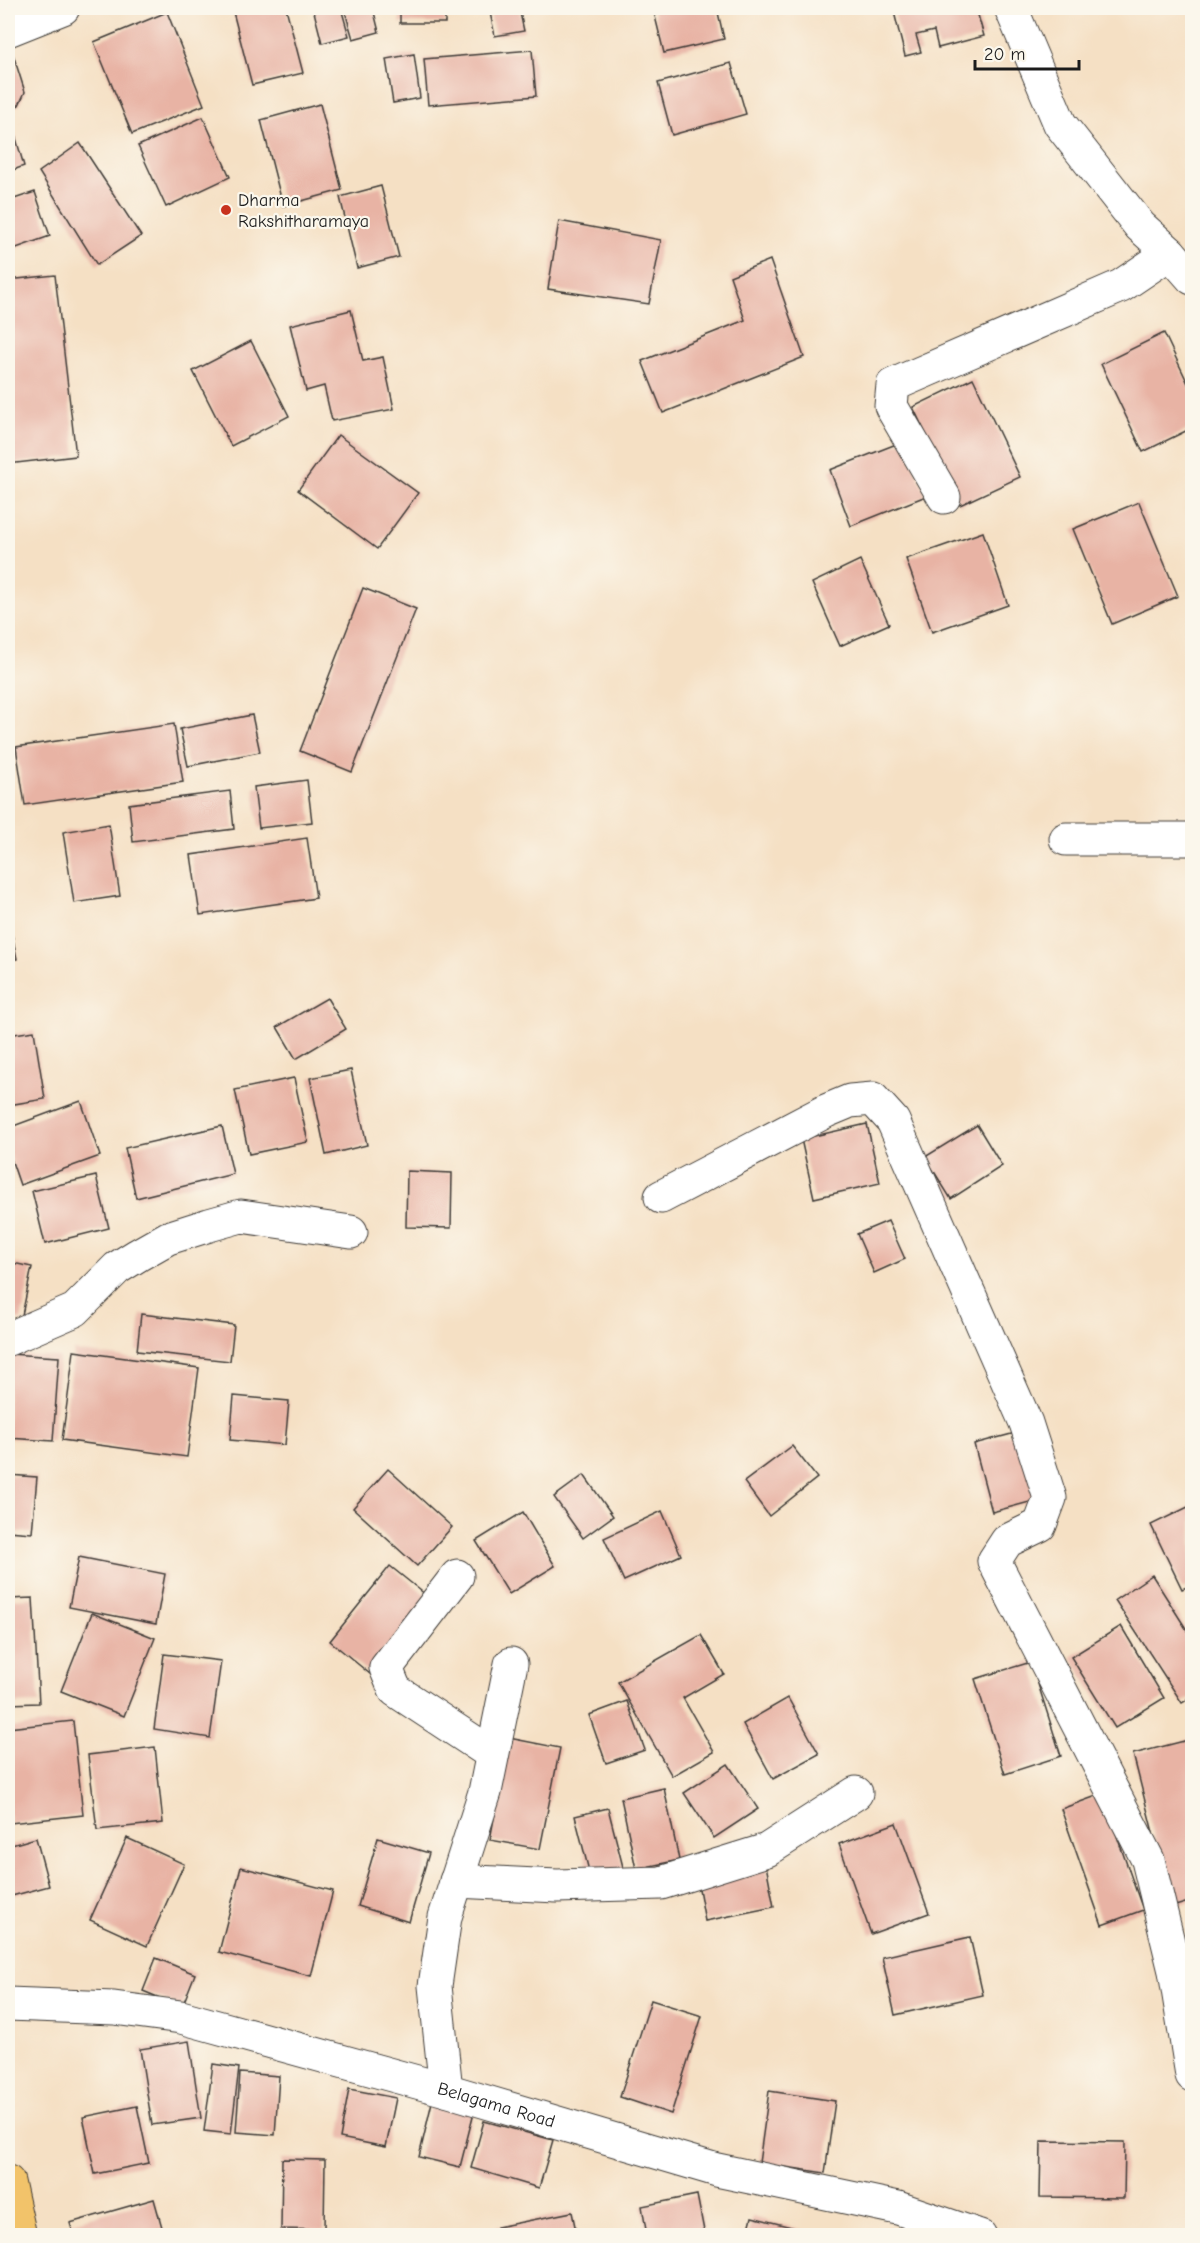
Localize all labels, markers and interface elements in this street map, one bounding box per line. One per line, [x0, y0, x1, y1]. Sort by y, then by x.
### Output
scale bar [975, 33, 1078, 71]
text: 20 m [984, 44, 1025, 65]
place label: Dharma Rakshitharamaya [238, 190, 369, 232]
marker: Dharma Rakshitharamaya [219, 203, 233, 217]
street label: Belagama Road [435, 2078, 557, 2132]

